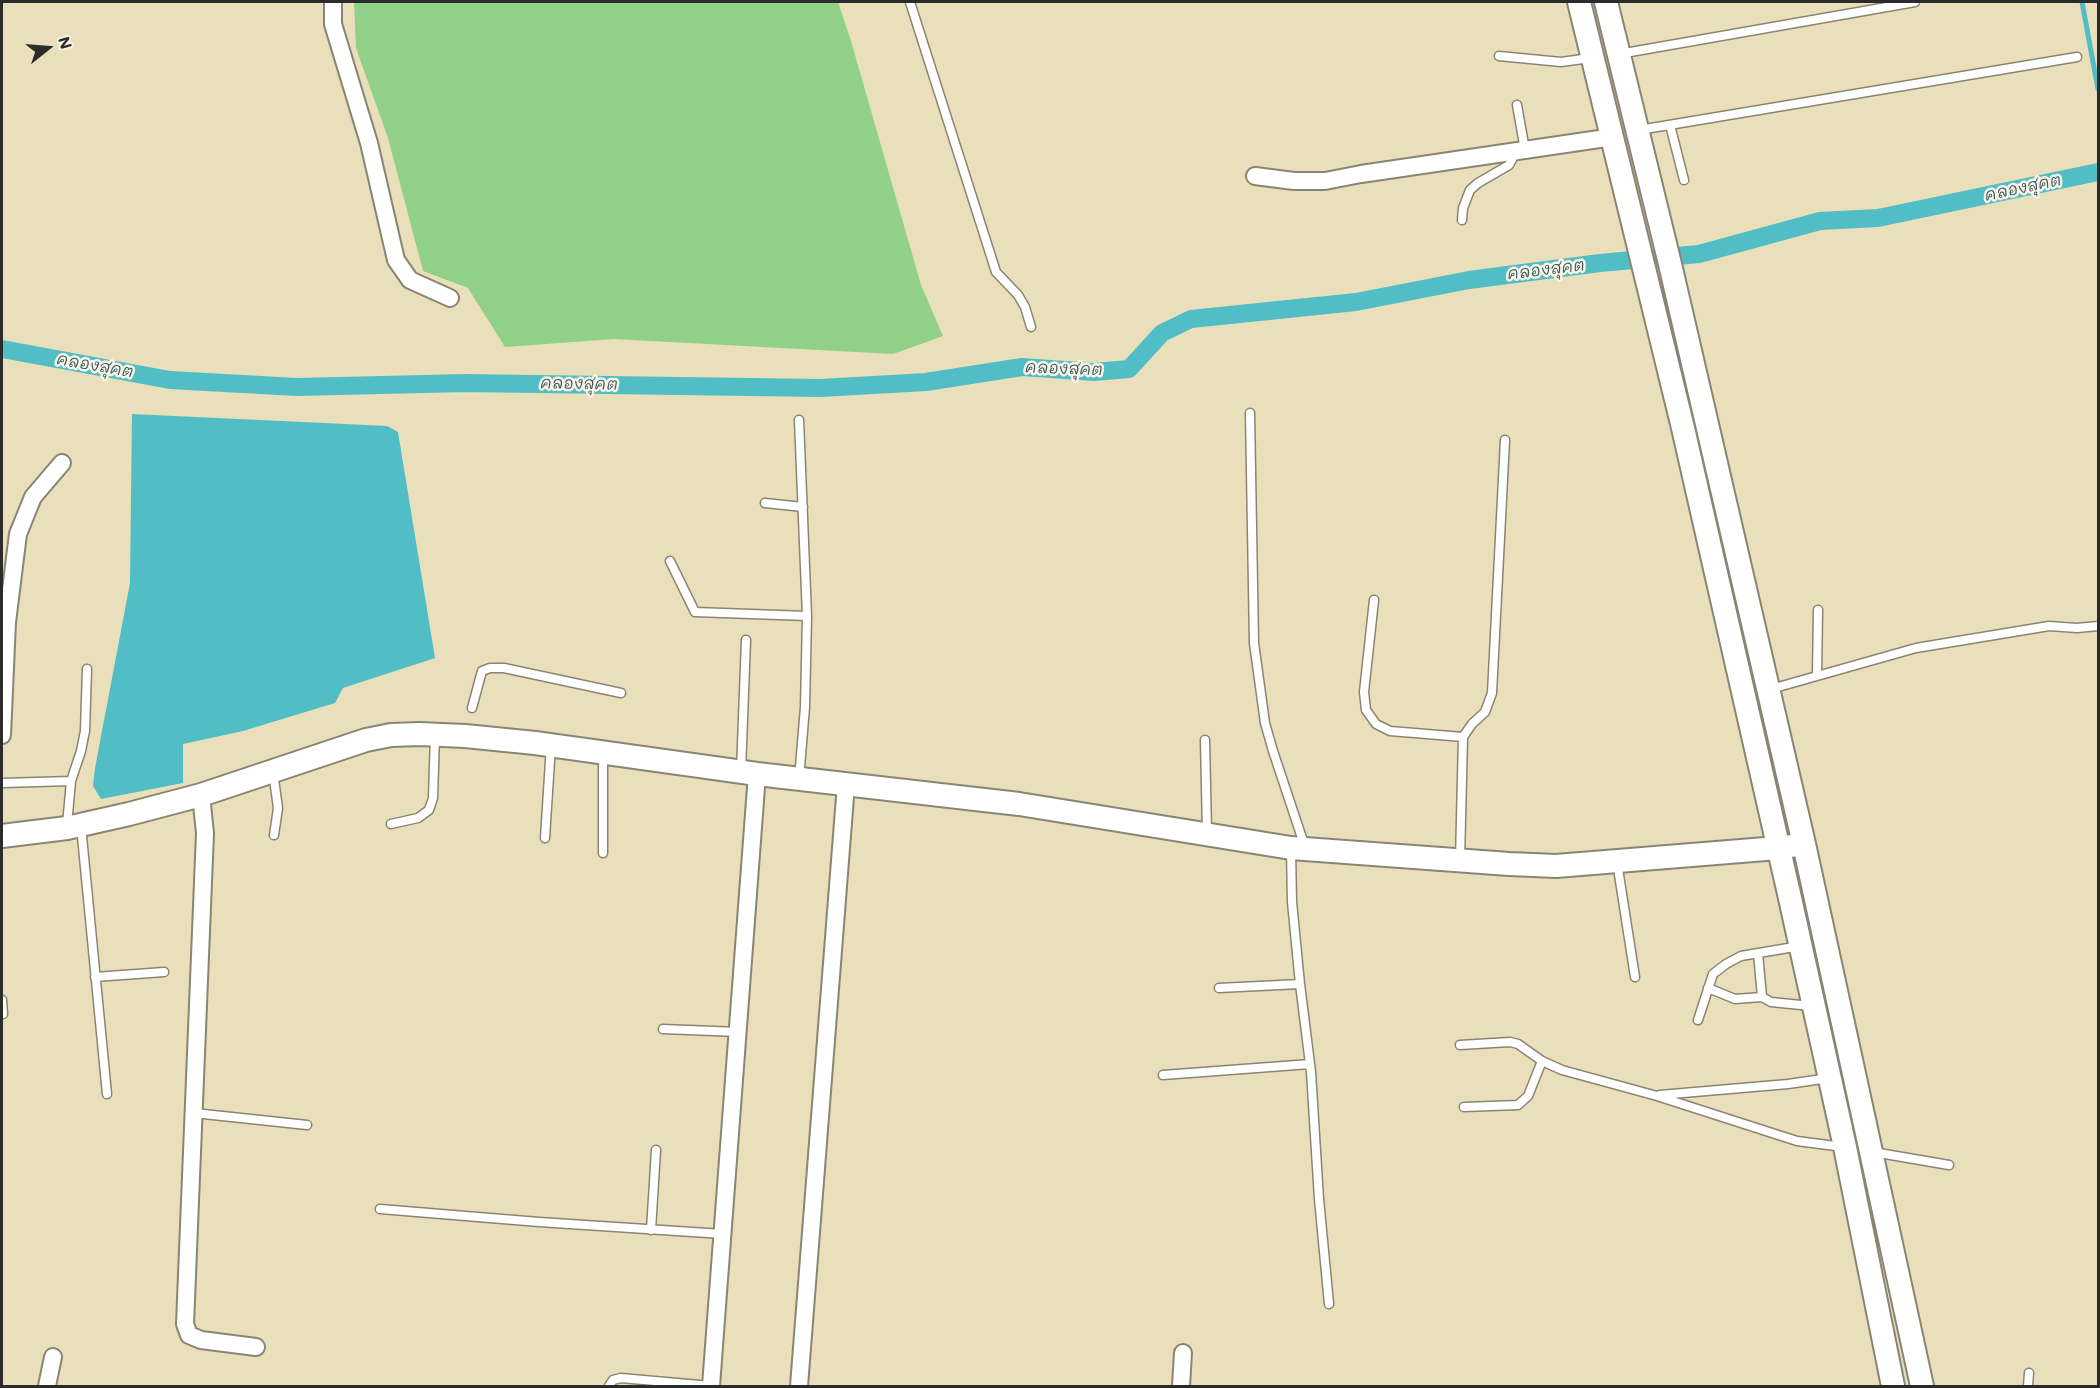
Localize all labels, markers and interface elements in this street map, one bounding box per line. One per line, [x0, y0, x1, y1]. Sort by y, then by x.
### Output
north arrow [18, 18, 78, 78]
text: N [54, 34, 78, 51]
water label: คลองสุคต [1983, 171, 2063, 205]
water label: คลองสุคต [1506, 256, 1586, 284]
water label: คลองสุคต [55, 350, 135, 382]
water label: คลองสุคต [1025, 358, 1103, 380]
water label: คลองสุคต [540, 374, 618, 394]

